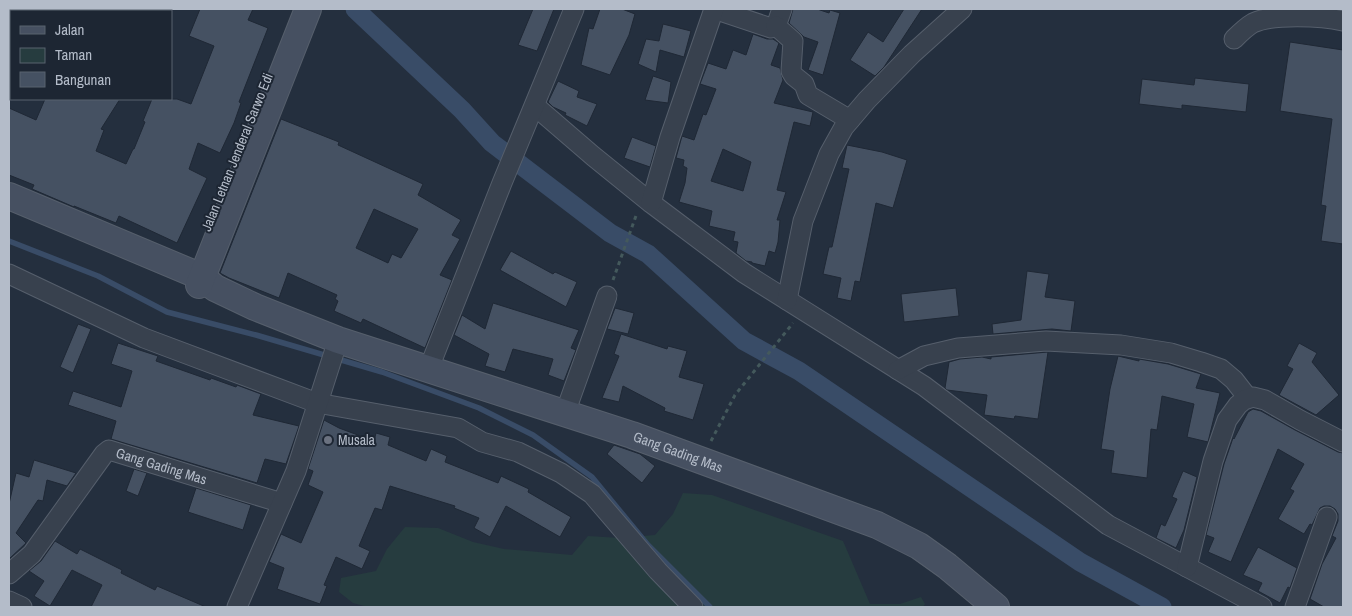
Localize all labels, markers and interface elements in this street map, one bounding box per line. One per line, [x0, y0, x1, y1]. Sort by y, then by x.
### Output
legend [10, 10, 172, 100]
text: Jalan [55, 19, 84, 40]
text: Taman [55, 44, 92, 65]
text: Bangunan [55, 69, 111, 90]
street label: Jalan Letnan Jenderal Sarwo Edi [197, 70, 277, 234]
street label: Gang Gading Mas [631, 427, 725, 477]
place label: Musala [338, 431, 376, 449]
marker: Musala [322, 434, 334, 446]
street label: Gang Gading Mas [114, 444, 209, 489]

